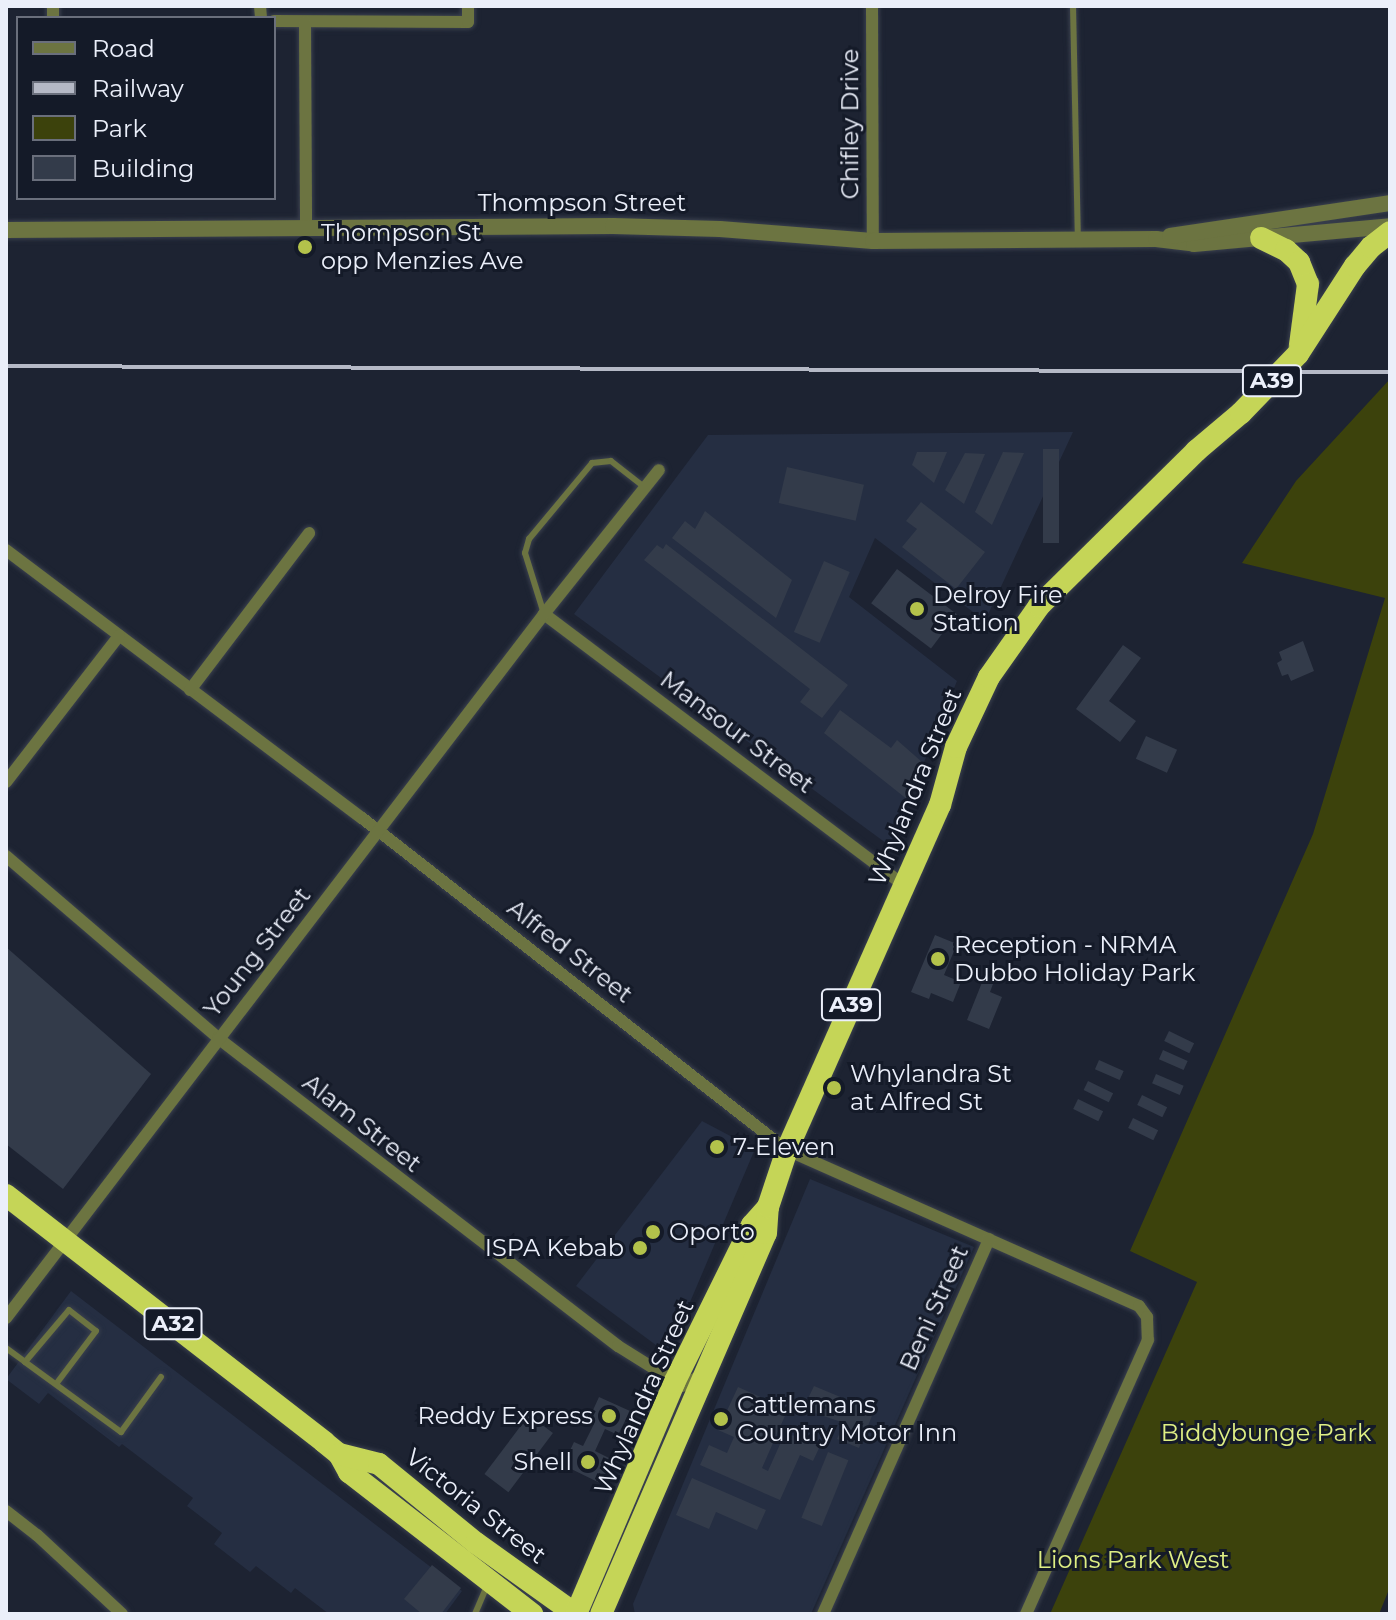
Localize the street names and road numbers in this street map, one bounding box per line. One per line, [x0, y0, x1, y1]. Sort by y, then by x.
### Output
street label: Chifley Drive [836, 49, 864, 199]
street label: Thompson Street [478, 189, 686, 217]
road number: A39 [1240, 363, 1304, 399]
street label: Mansour Street [655, 665, 819, 799]
street label: Whylandra Street [862, 684, 968, 890]
street label: Young Street [197, 881, 317, 1023]
street label: Alfred Street [502, 893, 638, 1009]
road number: A39 [819, 987, 883, 1023]
street label: Alam Street [297, 1068, 427, 1178]
street label: Beni Street [894, 1241, 974, 1375]
street label: Whylandra Street [588, 1295, 700, 1499]
road number: A32 [143, 1306, 203, 1342]
street label: Victoria Street [400, 1442, 552, 1570]

